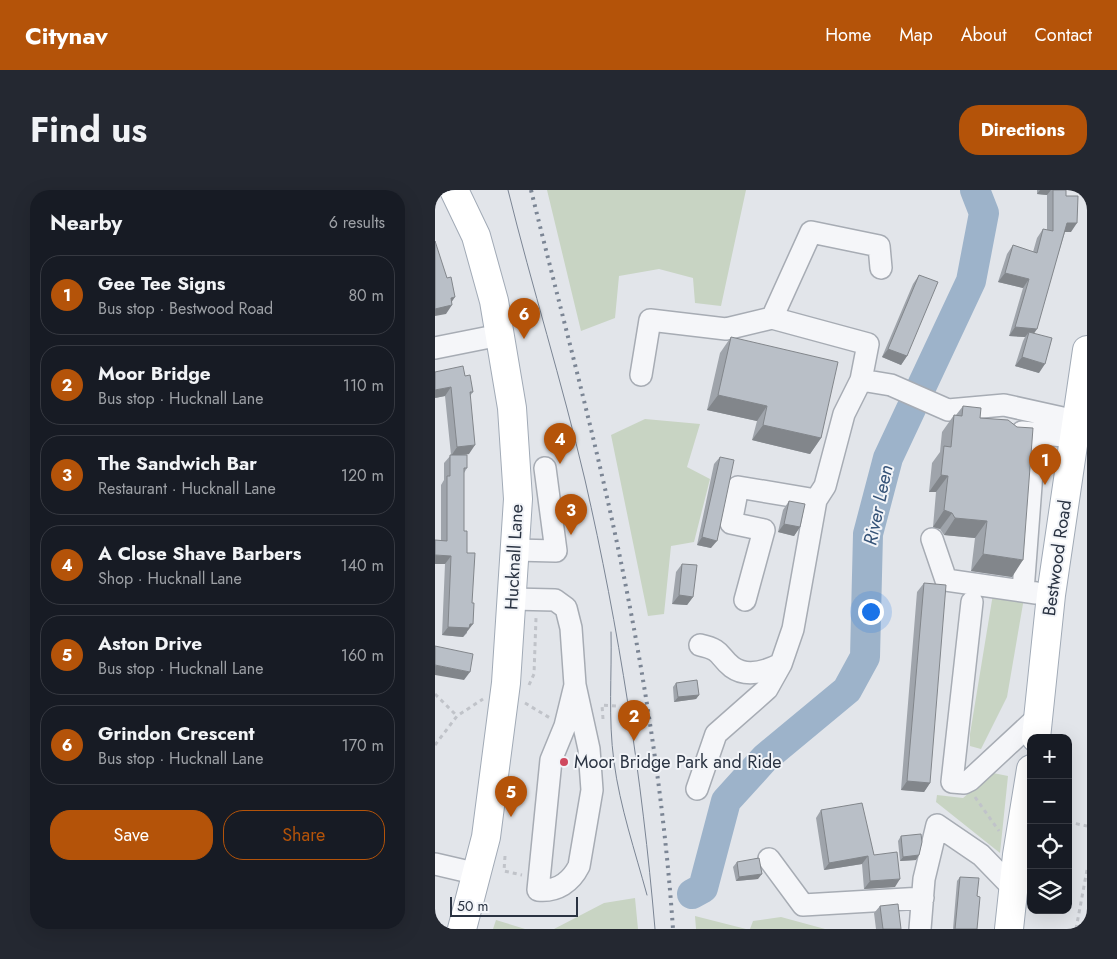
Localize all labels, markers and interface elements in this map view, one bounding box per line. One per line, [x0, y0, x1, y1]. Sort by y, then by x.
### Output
text: Citynav [25, 18, 108, 53]
text: Home [825, 22, 871, 48]
text: Map [899, 22, 933, 48]
text: About [961, 22, 1006, 48]
text: Contact [1034, 22, 1092, 48]
text: Find us [30, 105, 147, 155]
button: Directions [959, 105, 1087, 155]
text: Nearby [50, 208, 122, 238]
text: 6 results [329, 211, 385, 234]
text: Gee Tee Signs [98, 270, 225, 297]
text: 1 [63, 284, 71, 307]
text: 80 m [348, 284, 384, 307]
text: Bus stop · Bestwood Road [98, 297, 273, 320]
pin: 6 [508, 298, 540, 339]
text: Moor Bridge [98, 360, 211, 387]
text: 2 [62, 374, 72, 397]
text: 110 m [343, 374, 384, 397]
text: Bus stop · Hucknall Lane [98, 387, 263, 410]
pin: 4 [544, 423, 576, 464]
pin: 1 [1029, 444, 1061, 485]
text: The Sandwich Bar [98, 450, 257, 477]
water label: River Leen [856, 462, 900, 548]
text: 3 [62, 464, 72, 487]
text: 120 m [341, 464, 384, 487]
text: Restaurant · Hucknall Lane [98, 477, 276, 500]
pin: 3 [555, 494, 587, 535]
street label: Bestwood Road [1036, 498, 1078, 618]
street label: Hucknall Lane [498, 503, 530, 611]
text: A Close Shave Barbers [98, 540, 301, 567]
text: 4 [61, 554, 73, 577]
text: 140 m [341, 554, 384, 577]
text: Shop · Hucknall Lane [98, 567, 242, 590]
your location [858, 599, 884, 625]
text: Aston Drive [98, 630, 202, 657]
text: 5 [62, 644, 72, 667]
text: 160 m [341, 644, 384, 667]
text: Bus stop · Hucknall Lane [98, 657, 263, 680]
pin: 2 [618, 700, 650, 741]
text: Grindon Crescent [98, 720, 255, 747]
text: 6 [62, 734, 72, 757]
text: 170 m [342, 734, 384, 757]
map controls [1027, 734, 1072, 914]
button: + [1027, 734, 1072, 779]
text: Bus stop · Hucknall Lane [98, 747, 263, 770]
place label: Moor Bridge Park and Ride [574, 749, 781, 775]
marker: Moor Bridge Park and Ride [558, 756, 570, 768]
pin: 5 [495, 776, 527, 817]
button: − [1027, 779, 1072, 824]
button: Save [50, 810, 213, 860]
button: Share [223, 810, 385, 860]
button: locate [1027, 824, 1072, 869]
button: layers [1027, 869, 1072, 914]
scale bar [450, 894, 577, 917]
text: 50 m [457, 896, 488, 916]

